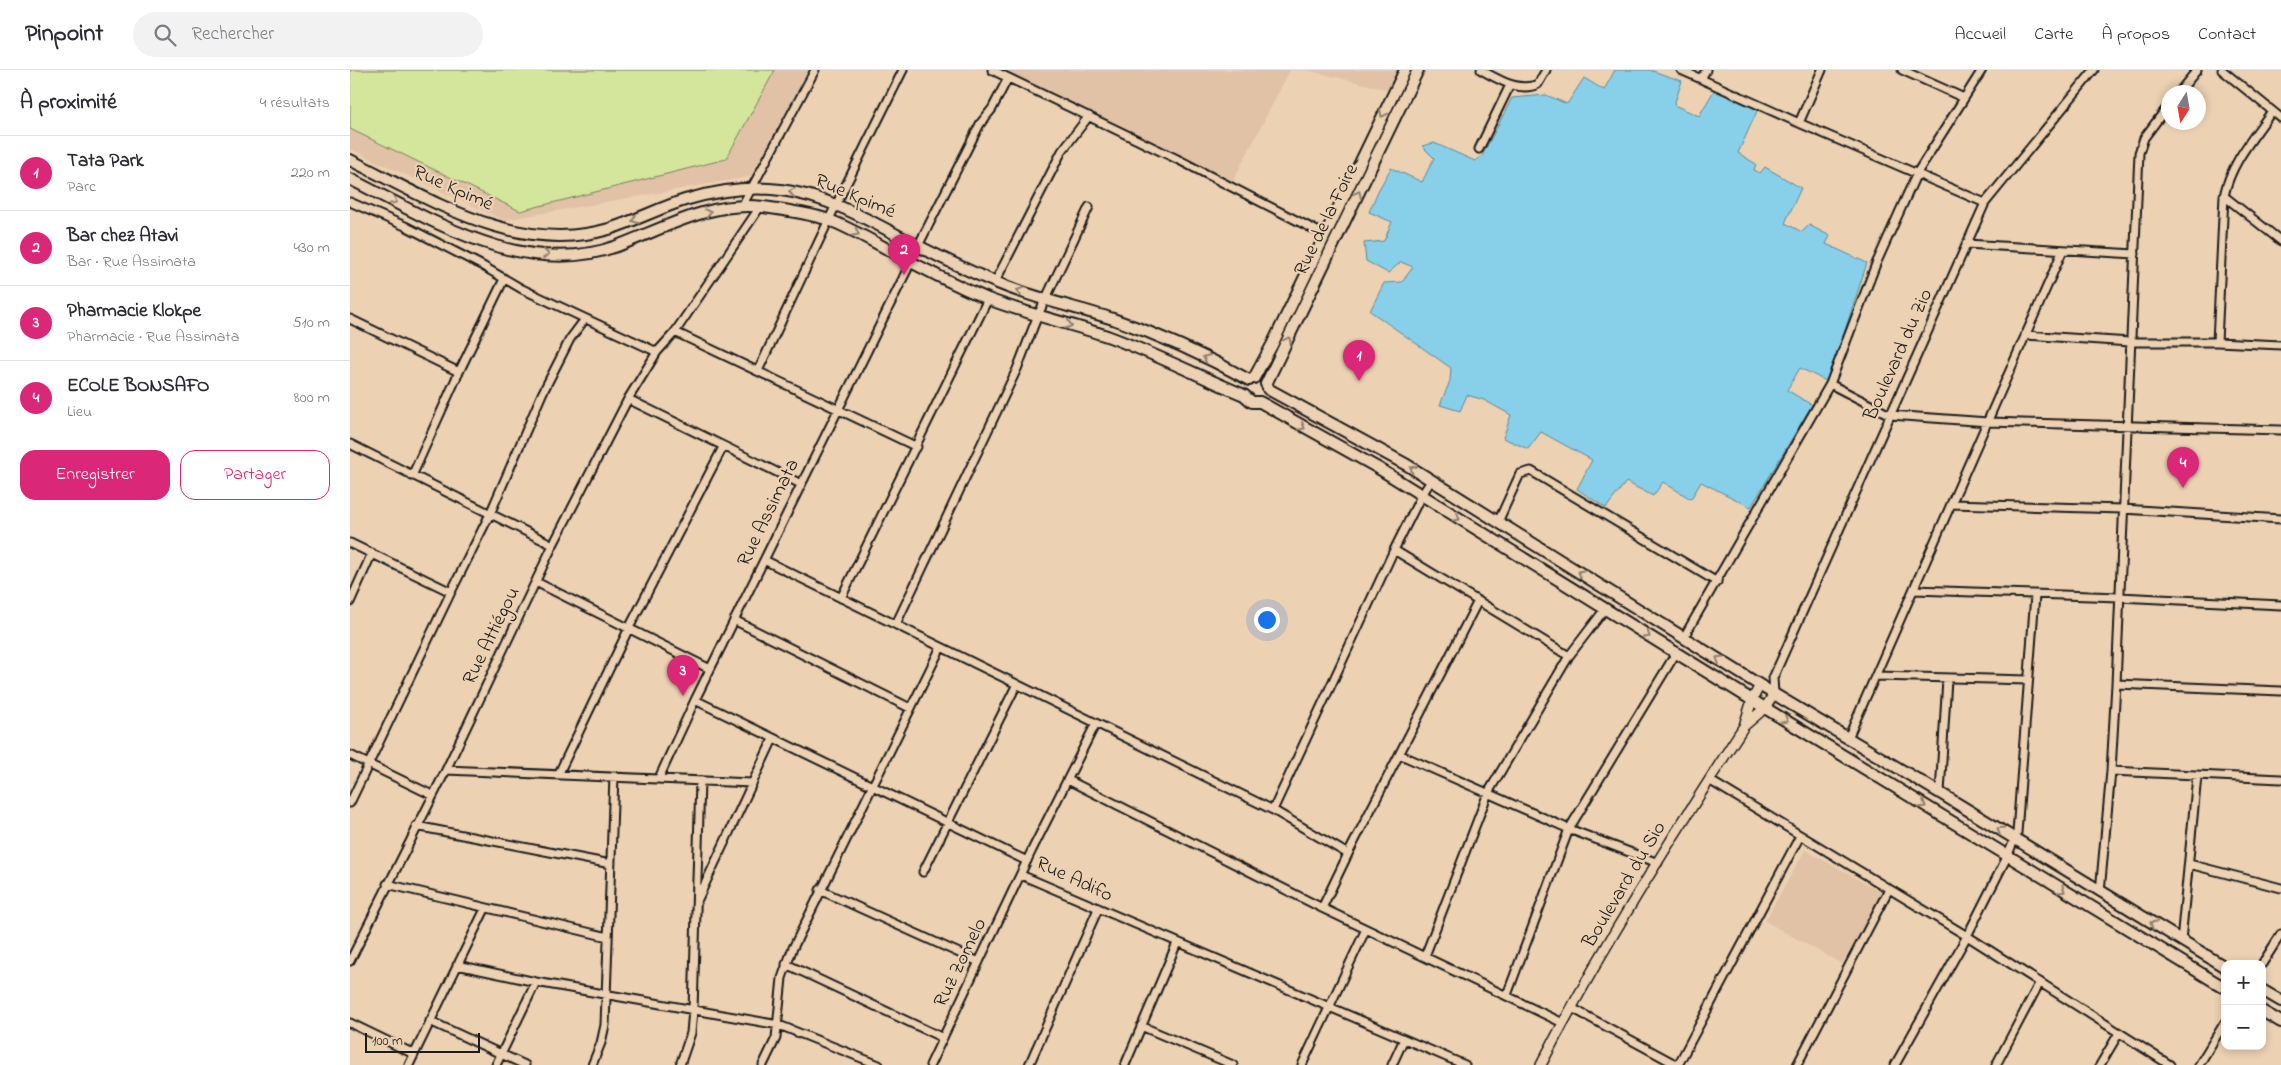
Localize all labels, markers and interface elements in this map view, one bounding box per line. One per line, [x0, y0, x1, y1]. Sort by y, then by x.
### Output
search box [133, 12, 483, 57]
text: Pinpoint [25, 17, 103, 52]
icon: search [151, 21, 179, 49]
text: Rechercher [191, 21, 274, 48]
text: Accueil [1954, 22, 2006, 48]
text: Carte [2034, 22, 2073, 48]
text: À propos [2101, 22, 2170, 48]
text: Contact [2198, 22, 2256, 48]
north arrow [2161, 85, 2206, 130]
text: À proximité [20, 88, 117, 118]
text: 4 résultats [260, 91, 330, 115]
one-way arrow [1379, 109, 1390, 118]
text: Tata Park [67, 148, 144, 175]
street label: Rue Kpimé [408, 158, 498, 220]
street label: Rue de la Foire [1287, 159, 1367, 281]
text: 1 [33, 161, 39, 185]
text: 220 m [291, 161, 330, 185]
street label: Rue Kpimé [810, 167, 900, 227]
text: Parc [67, 175, 96, 199]
one-way arrow [787, 187, 796, 197]
one-way arrow [1352, 190, 1362, 199]
one-way arrow [389, 195, 398, 205]
one-way arrow [704, 208, 713, 219]
one-way arrow [631, 214, 639, 224]
text: Bar chez Atavi [67, 223, 178, 250]
one-way arrow [851, 227, 860, 237]
pin: 2 [888, 234, 920, 275]
text: 2 [32, 236, 40, 260]
text: 430 m [293, 236, 330, 260]
one-way arrow [542, 248, 550, 259]
text: Bar · Rue Assimata [67, 250, 196, 274]
street label: Boulevard du Zio [1857, 284, 1941, 426]
one-way arrow [1017, 287, 1025, 297]
text: Pharmacie Klokpe [67, 298, 201, 325]
text: 3 [33, 311, 39, 335]
text: 510 m [292, 311, 330, 335]
one-way arrow [1064, 319, 1073, 329]
text: Pharmacie · Rue Assimata [67, 325, 239, 349]
one-way arrow [1281, 337, 1291, 346]
pin: 1 [1343, 340, 1375, 381]
one-way arrow [1202, 353, 1211, 364]
text: ECOLE BONSAFO [67, 373, 209, 400]
text: 4 [33, 386, 39, 410]
text: 800 m [294, 386, 330, 410]
text: Lieu [67, 400, 92, 424]
one-way arrow [1296, 420, 1305, 430]
pin: 4 [2167, 447, 2199, 488]
button: Enregistrer [20, 450, 170, 500]
button: Partager [180, 450, 330, 500]
street label: Rue Assimata [730, 454, 808, 572]
one-way arrow [1409, 466, 1419, 475]
one-way arrow [1451, 511, 1460, 521]
one-way arrow [1577, 570, 1586, 580]
street label: Rue Attiégou [456, 582, 529, 690]
your location [1254, 607, 1280, 633]
one-way arrow [1641, 628, 1650, 638]
pin: 3 [667, 655, 699, 696]
one-way arrow [1715, 656, 1724, 665]
one-way arrow [1779, 714, 1788, 724]
one-way arrow [1918, 799, 1927, 809]
street label: Boulevard du Sio [1575, 816, 1674, 955]
one-way arrow [1996, 826, 2005, 836]
street label: Rue Adifo [1031, 850, 1117, 910]
one-way arrow [2056, 884, 2065, 893]
street label: Ruz Zomelo [927, 914, 995, 1012]
one-way arrow [2149, 921, 2158, 931]
map controls [2221, 960, 2266, 1050]
button: + [2221, 960, 2266, 1005]
button: − [2221, 1005, 2266, 1050]
scale bar [365, 1030, 480, 1053]
text: 100 m [372, 1031, 403, 1052]

